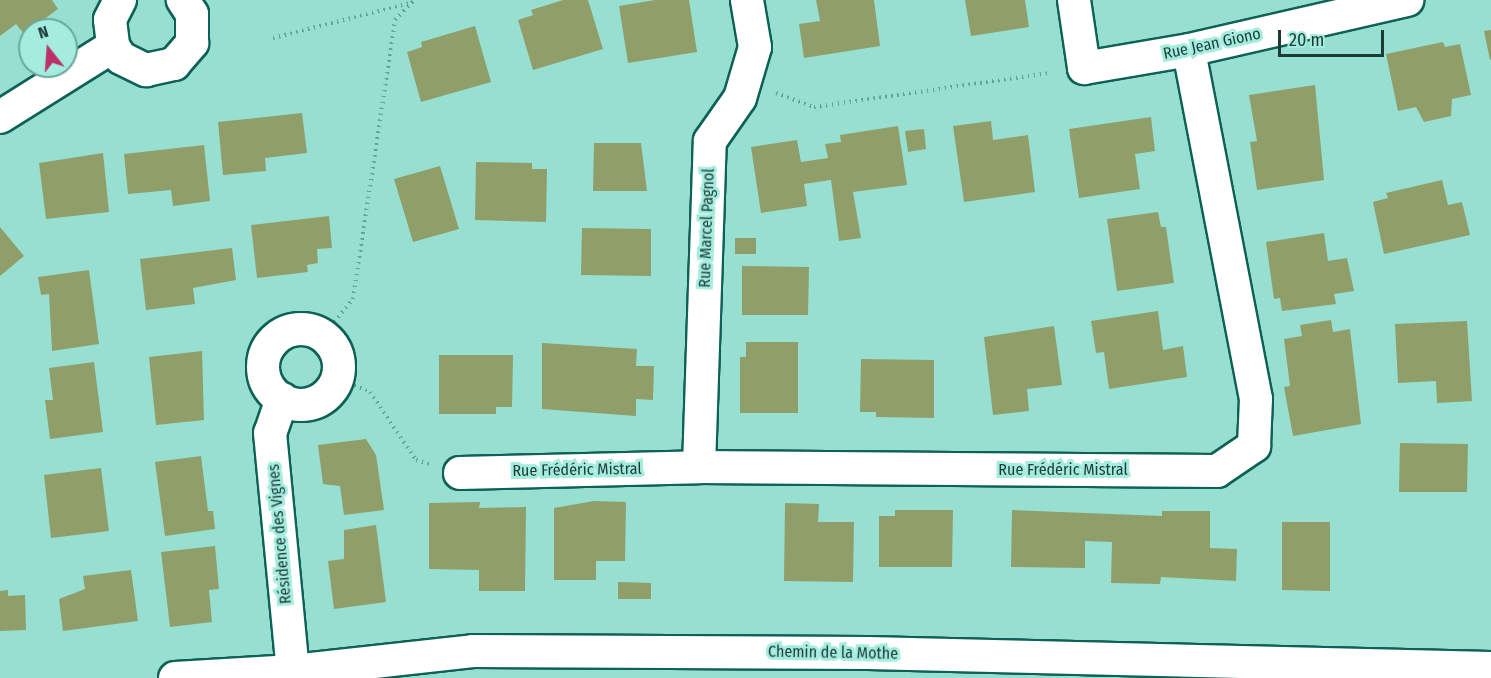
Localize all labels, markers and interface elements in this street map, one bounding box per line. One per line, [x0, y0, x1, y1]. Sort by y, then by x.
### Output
north arrow [18, 18, 78, 78]
scale bar [1281, 18, 1388, 56]
text: N [36, 22, 51, 43]
street label: Rue Jean Giono [1161, 24, 1263, 64]
text: 20 m [1289, 29, 1324, 51]
street label: Rue Marcel Pagnol [695, 168, 719, 288]
street label: Rue Frédéric Mistral [512, 459, 642, 481]
street label: Rue Frédéric Mistral [998, 460, 1128, 480]
street label: Résidence des Vignes [264, 463, 296, 605]
street label: Chemin de la Mothe [768, 642, 898, 664]

